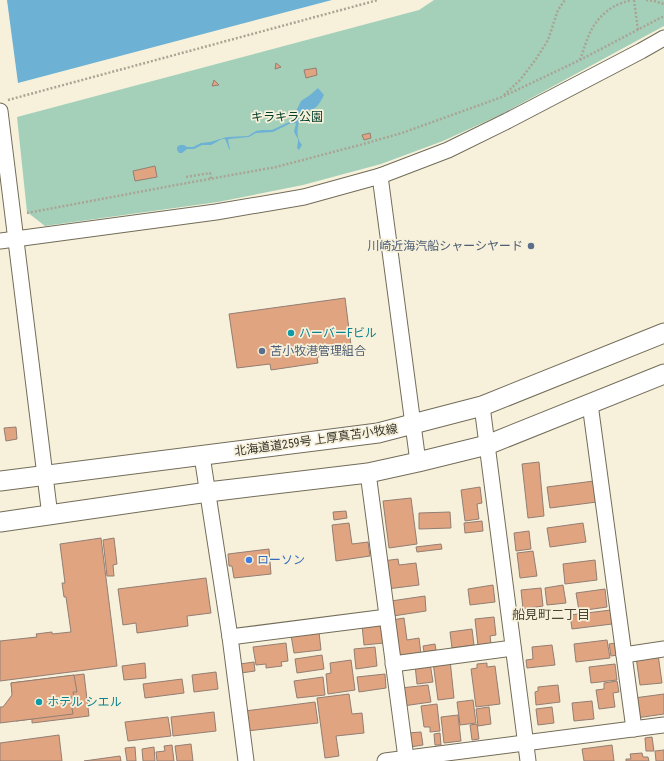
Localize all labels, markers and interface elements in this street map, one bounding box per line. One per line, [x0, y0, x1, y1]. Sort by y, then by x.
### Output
park label: キラキラ公園 [251, 110, 323, 124]
place label: 川崎近海汽船シャーシヤード [367, 239, 523, 253]
marker: 川崎近海汽船シャーシヤード [526, 241, 536, 251]
place label: ハーバーFビル [299, 326, 377, 340]
marker: ハーバーFビル [286, 328, 296, 338]
place label: 苫小牧港管理組合 [270, 344, 366, 358]
marker: 苫小牧港管理組合 [257, 346, 267, 356]
street label: 北海道道259号 上厚真苫小牧線 [234, 422, 398, 458]
place label: ローソン [257, 553, 305, 567]
marker: ローソン [244, 555, 254, 565]
district label: 船見町二丁目 [512, 607, 590, 622]
place label: ホテル シエル [47, 695, 122, 709]
marker: ホテル シエル [34, 697, 44, 707]

